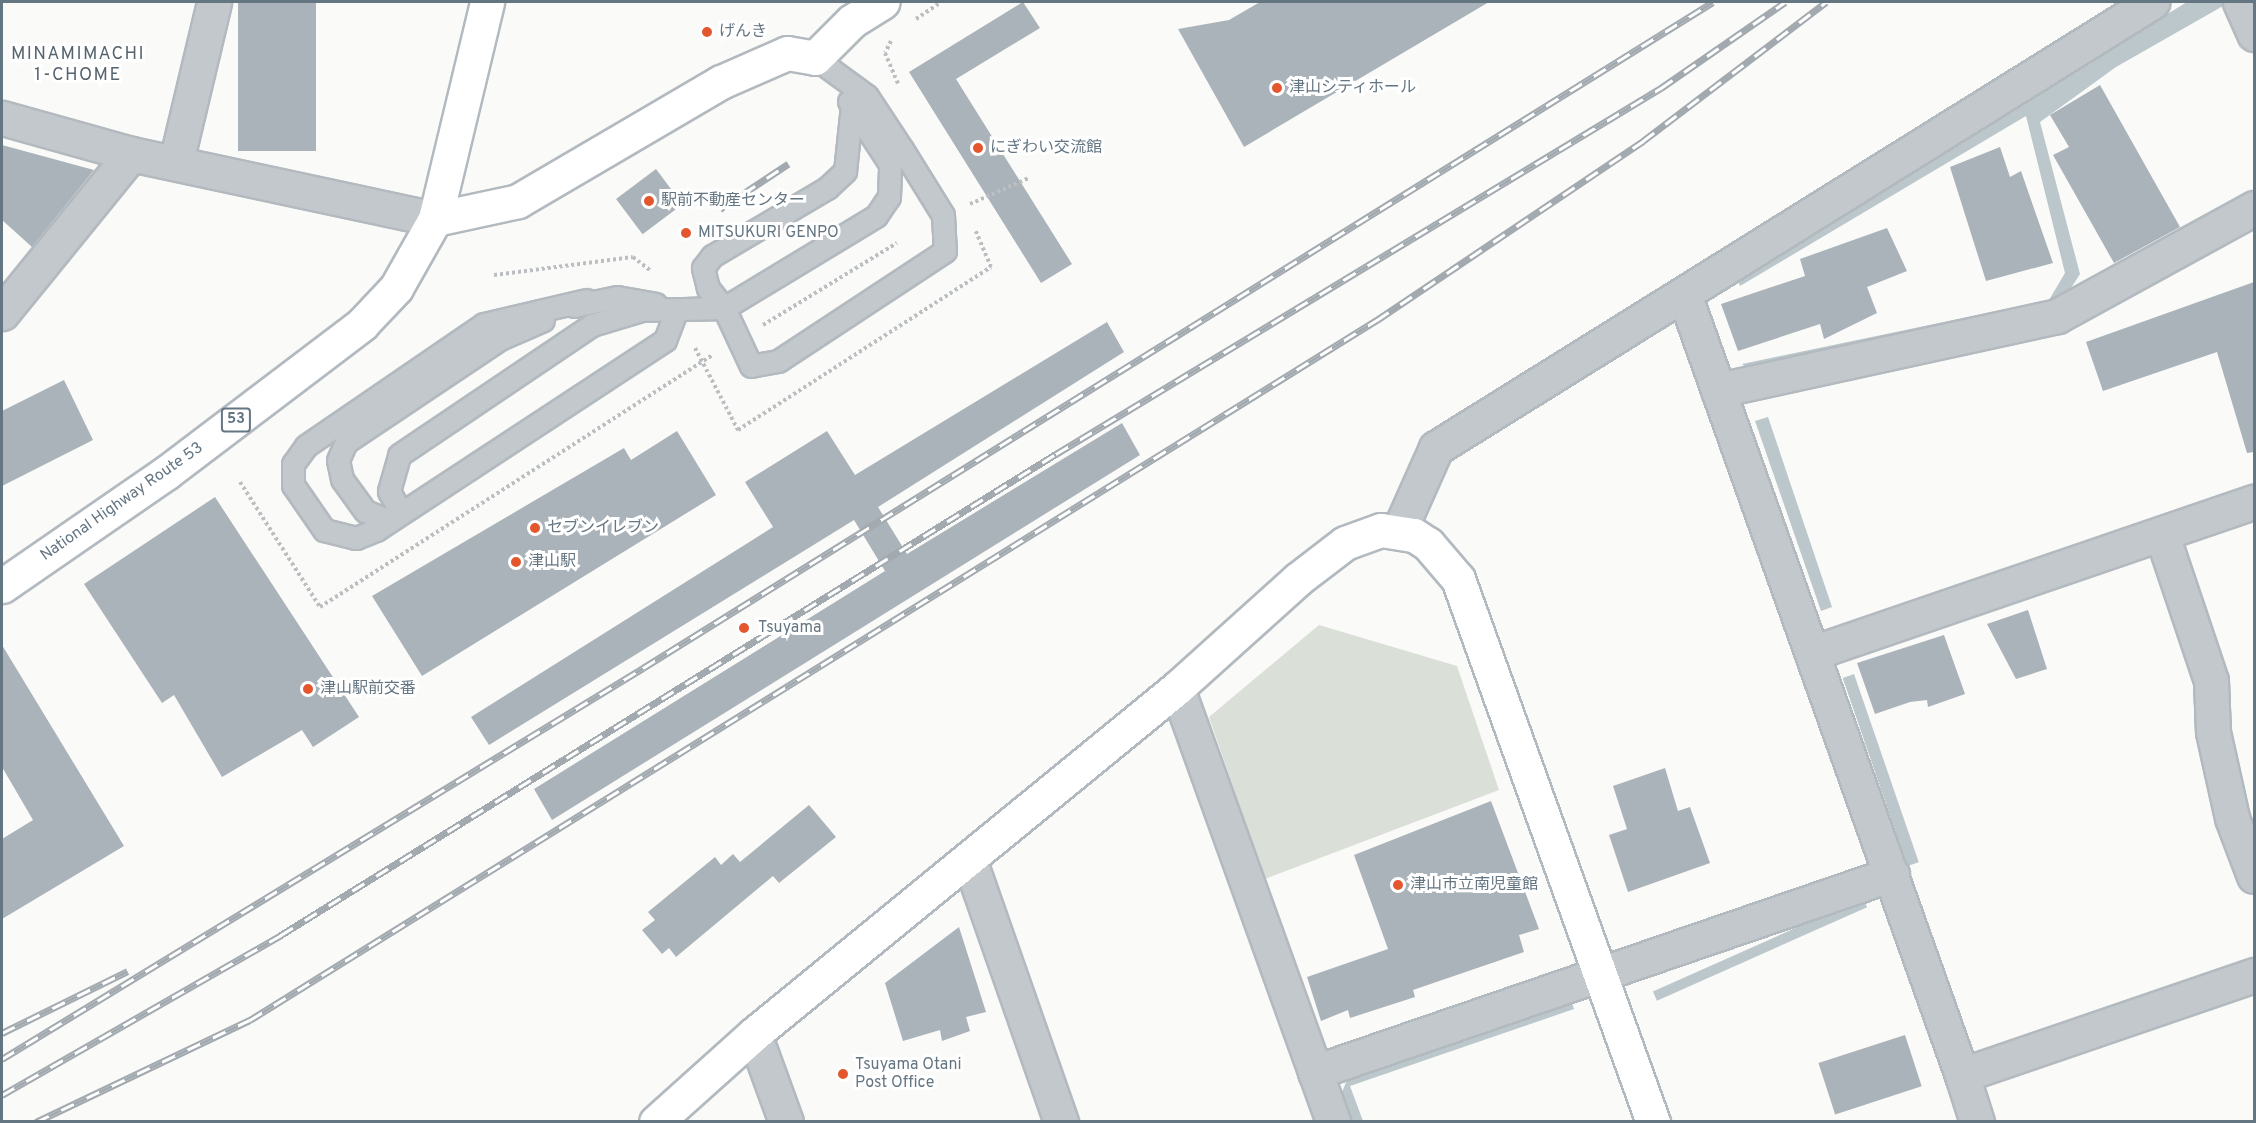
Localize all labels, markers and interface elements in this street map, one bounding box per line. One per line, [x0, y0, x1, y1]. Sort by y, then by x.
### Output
place label: げんき [719, 22, 767, 42]
marker: げんき [700, 25, 714, 39]
district label: MINAMIMACHI 1-CHOME [11, 45, 145, 88]
place label: 津山シティホール [1289, 78, 1417, 98]
marker: 津山シティホール [1270, 81, 1284, 95]
place label: にぎわい交流館 [990, 138, 1102, 158]
marker: にぎわい交流館 [971, 141, 985, 155]
place label: 駅前不動産センター [661, 191, 805, 211]
marker: 駅前不動産センター [642, 194, 656, 208]
place label: MITSUKURI GENPO [698, 223, 839, 243]
marker: MITSUKURI GENPO [679, 226, 693, 240]
road number: 53 [220, 408, 252, 432]
street label: National Highway Route 53 [37, 438, 207, 566]
place label: セブンイレブン [547, 518, 659, 538]
marker: セブンイレブン [528, 521, 542, 535]
place label: 津山駅 [528, 552, 576, 572]
marker: 津山駅 [509, 555, 523, 569]
place label: Tsuyama [758, 618, 822, 638]
marker: Tsuyama [735, 619, 753, 637]
place label: 津山駅前交番 [320, 679, 416, 699]
marker: 津山駅前交番 [301, 682, 315, 696]
place label: 津山市立南児童館 [1410, 875, 1538, 895]
marker: 津山市立南児童館 [1391, 878, 1405, 892]
place label: Tsuyama Otani Post Office [855, 1055, 962, 1093]
marker: Tsuyama Otani Post Office [836, 1067, 850, 1081]

